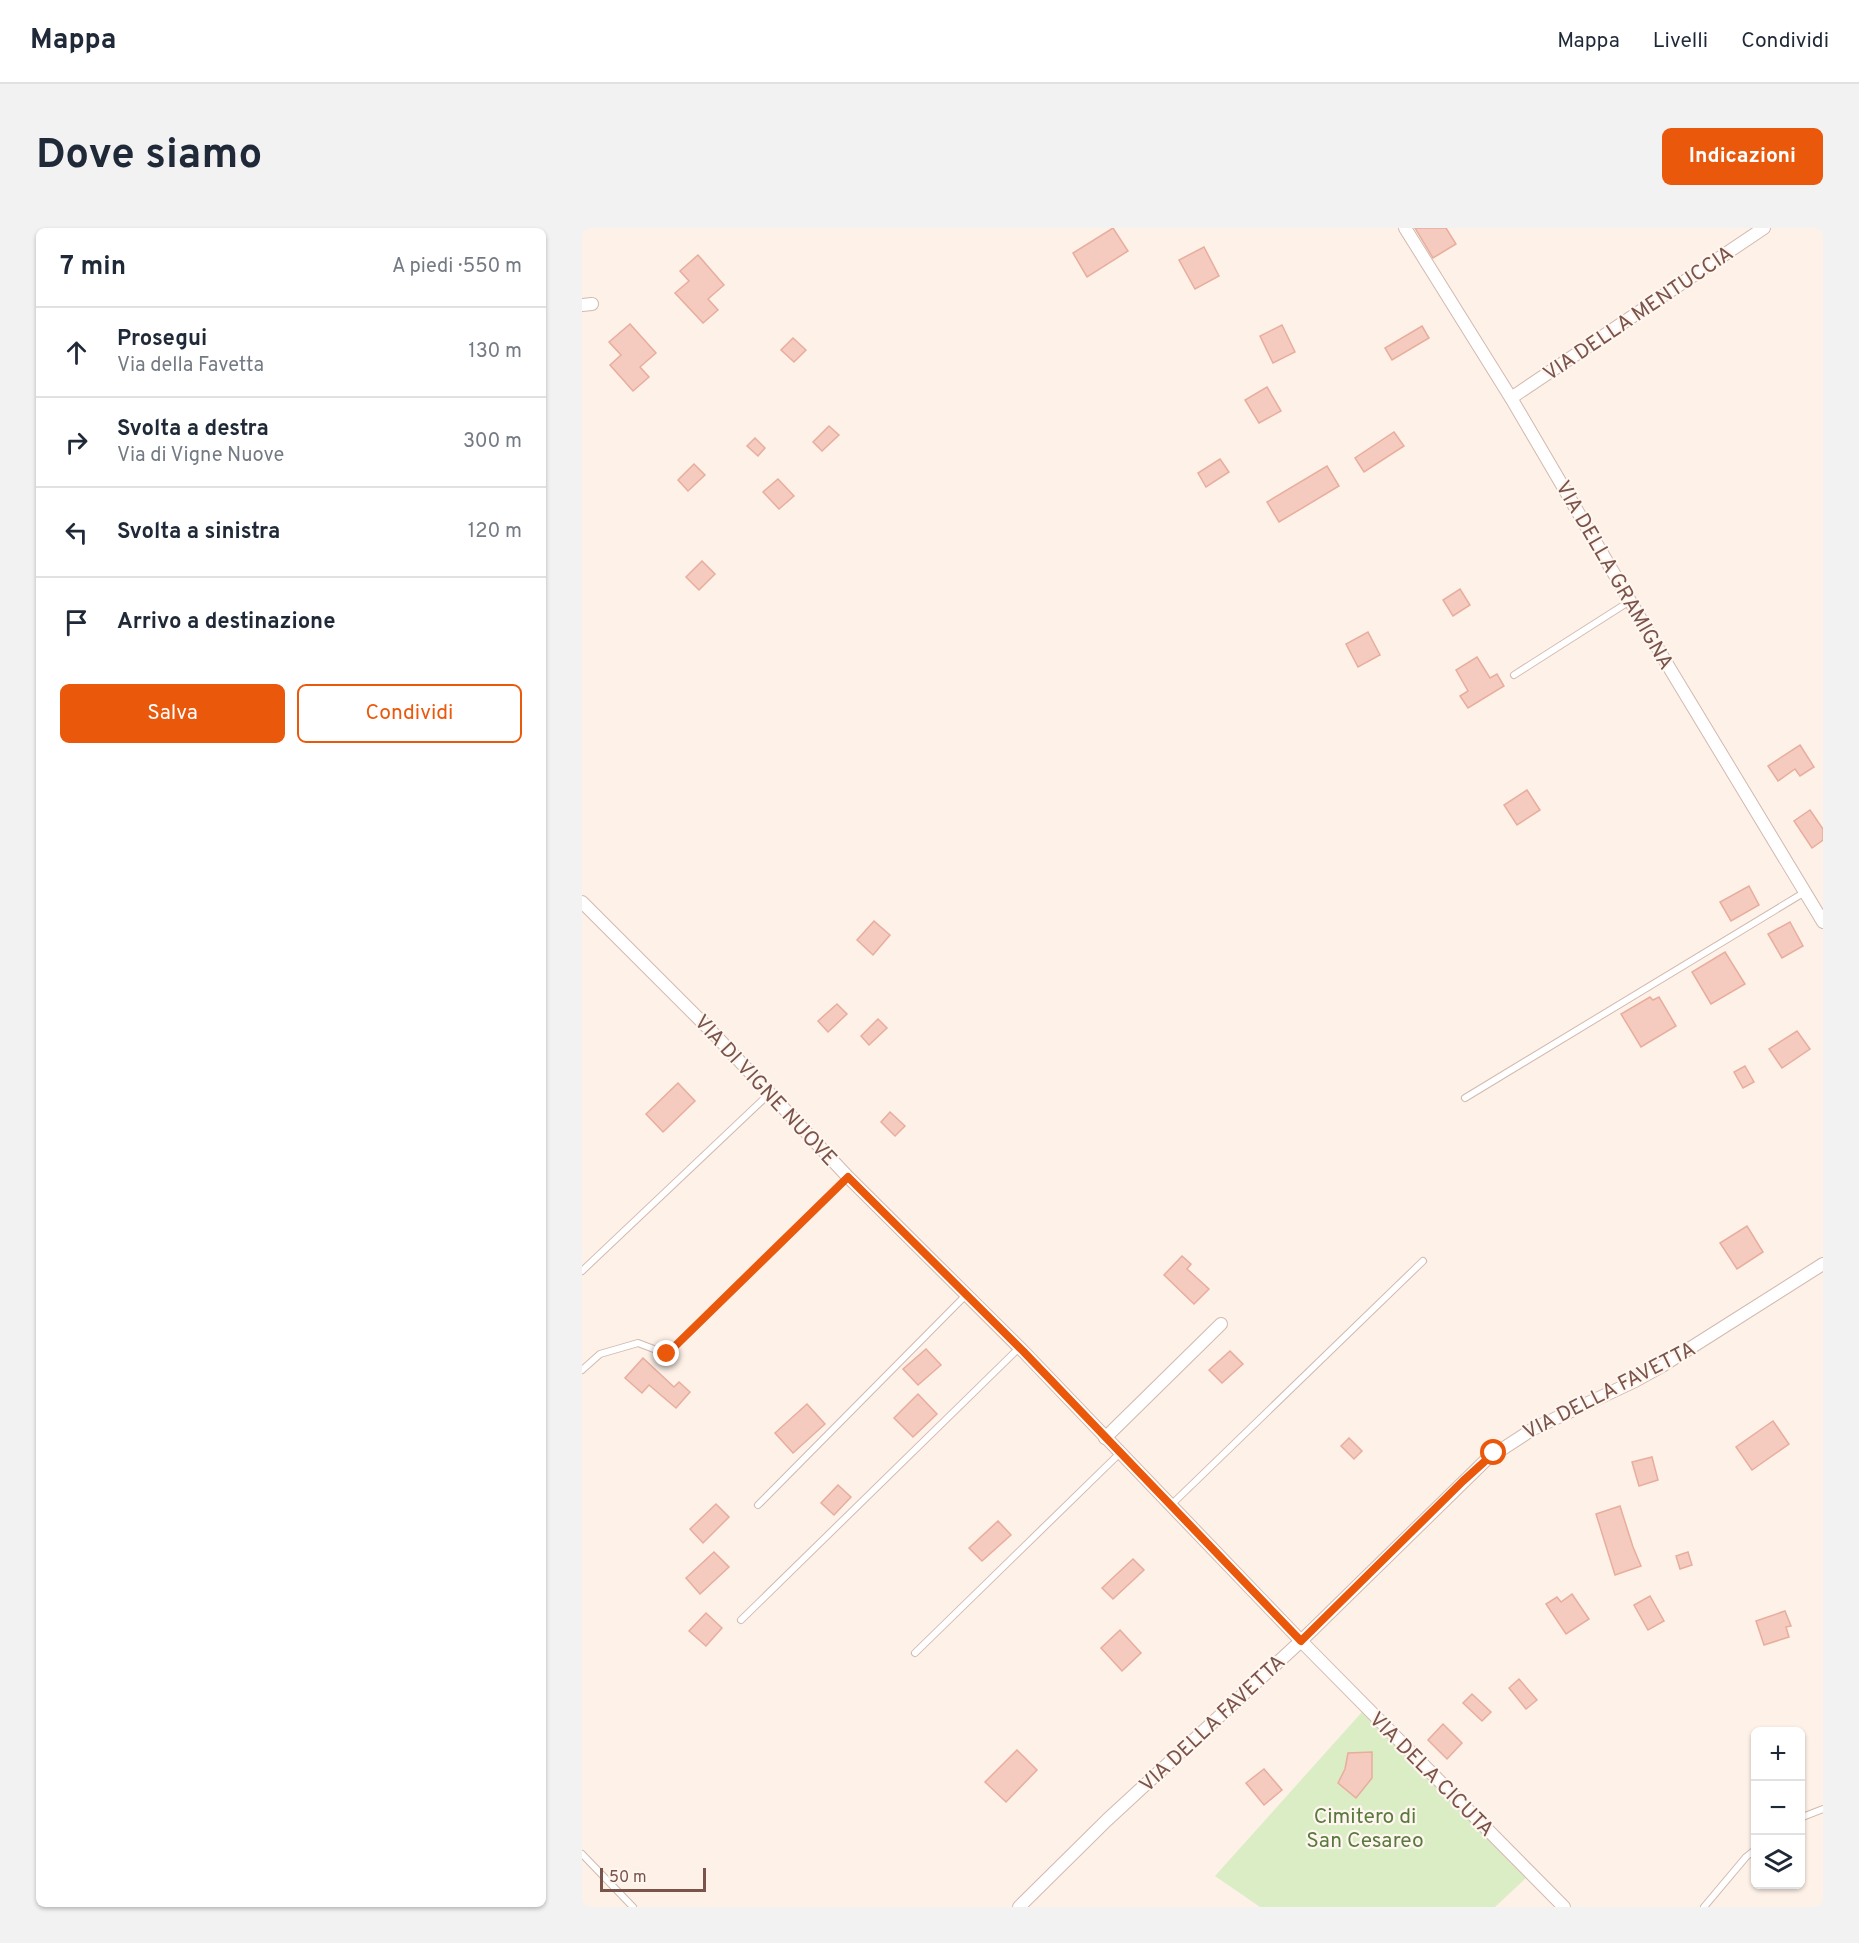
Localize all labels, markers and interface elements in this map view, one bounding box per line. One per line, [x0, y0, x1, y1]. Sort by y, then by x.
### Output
text: Mappa [30, 23, 116, 59]
text: Mappa [1557, 28, 1620, 55]
text: Livelli [1653, 28, 1708, 55]
text: Condividi [1741, 28, 1829, 55]
button: Indicazioni [1662, 128, 1823, 185]
text: Dove siamo [36, 130, 262, 183]
street label: VIA DELLA MENTUCCIA [1539, 240, 1739, 388]
text: 7 min [60, 251, 126, 284]
text: A piedi · 550 m [392, 254, 522, 280]
text: Prosegui [117, 326, 207, 353]
icon: ahead [60, 336, 93, 369]
text: 130 m [468, 339, 522, 365]
text: Via della Favetta [117, 353, 264, 379]
text: Svolta a destra [117, 416, 269, 443]
icon: right [60, 426, 93, 459]
text: 300 m [463, 429, 522, 455]
text: Via di Vigne Nuove [117, 443, 284, 469]
street label: VIA DELLA GRAMIGNA [1548, 476, 1679, 675]
icon: left [60, 516, 93, 549]
text: Svolta a sinistra [117, 519, 280, 546]
text: 120 m [468, 519, 522, 545]
icon: arrive [60, 606, 93, 639]
text: Arrivo a destinazione [117, 609, 335, 636]
button: Salva [60, 684, 285, 743]
button: Condividi [297, 684, 522, 743]
street label: VIA DI VIGNE NUOVE [688, 1010, 842, 1173]
street label: VIA DELLA FAVETTA [1519, 1336, 1700, 1447]
route end [653, 1340, 679, 1366]
route start [1480, 1439, 1506, 1465]
street label: VIA DELLA FAVETTA [1134, 1649, 1292, 1799]
street label: VIA DELA CICUTA [1363, 1707, 1499, 1843]
map controls [1751, 1727, 1805, 1889]
button: + [1751, 1727, 1805, 1781]
button: − [1751, 1781, 1805, 1835]
park label: Cimitero di San Cesareo [1306, 1804, 1424, 1855]
button: layers [1751, 1835, 1805, 1889]
scale bar [600, 1865, 706, 1892]
text: 50 m [609, 1868, 647, 1888]

